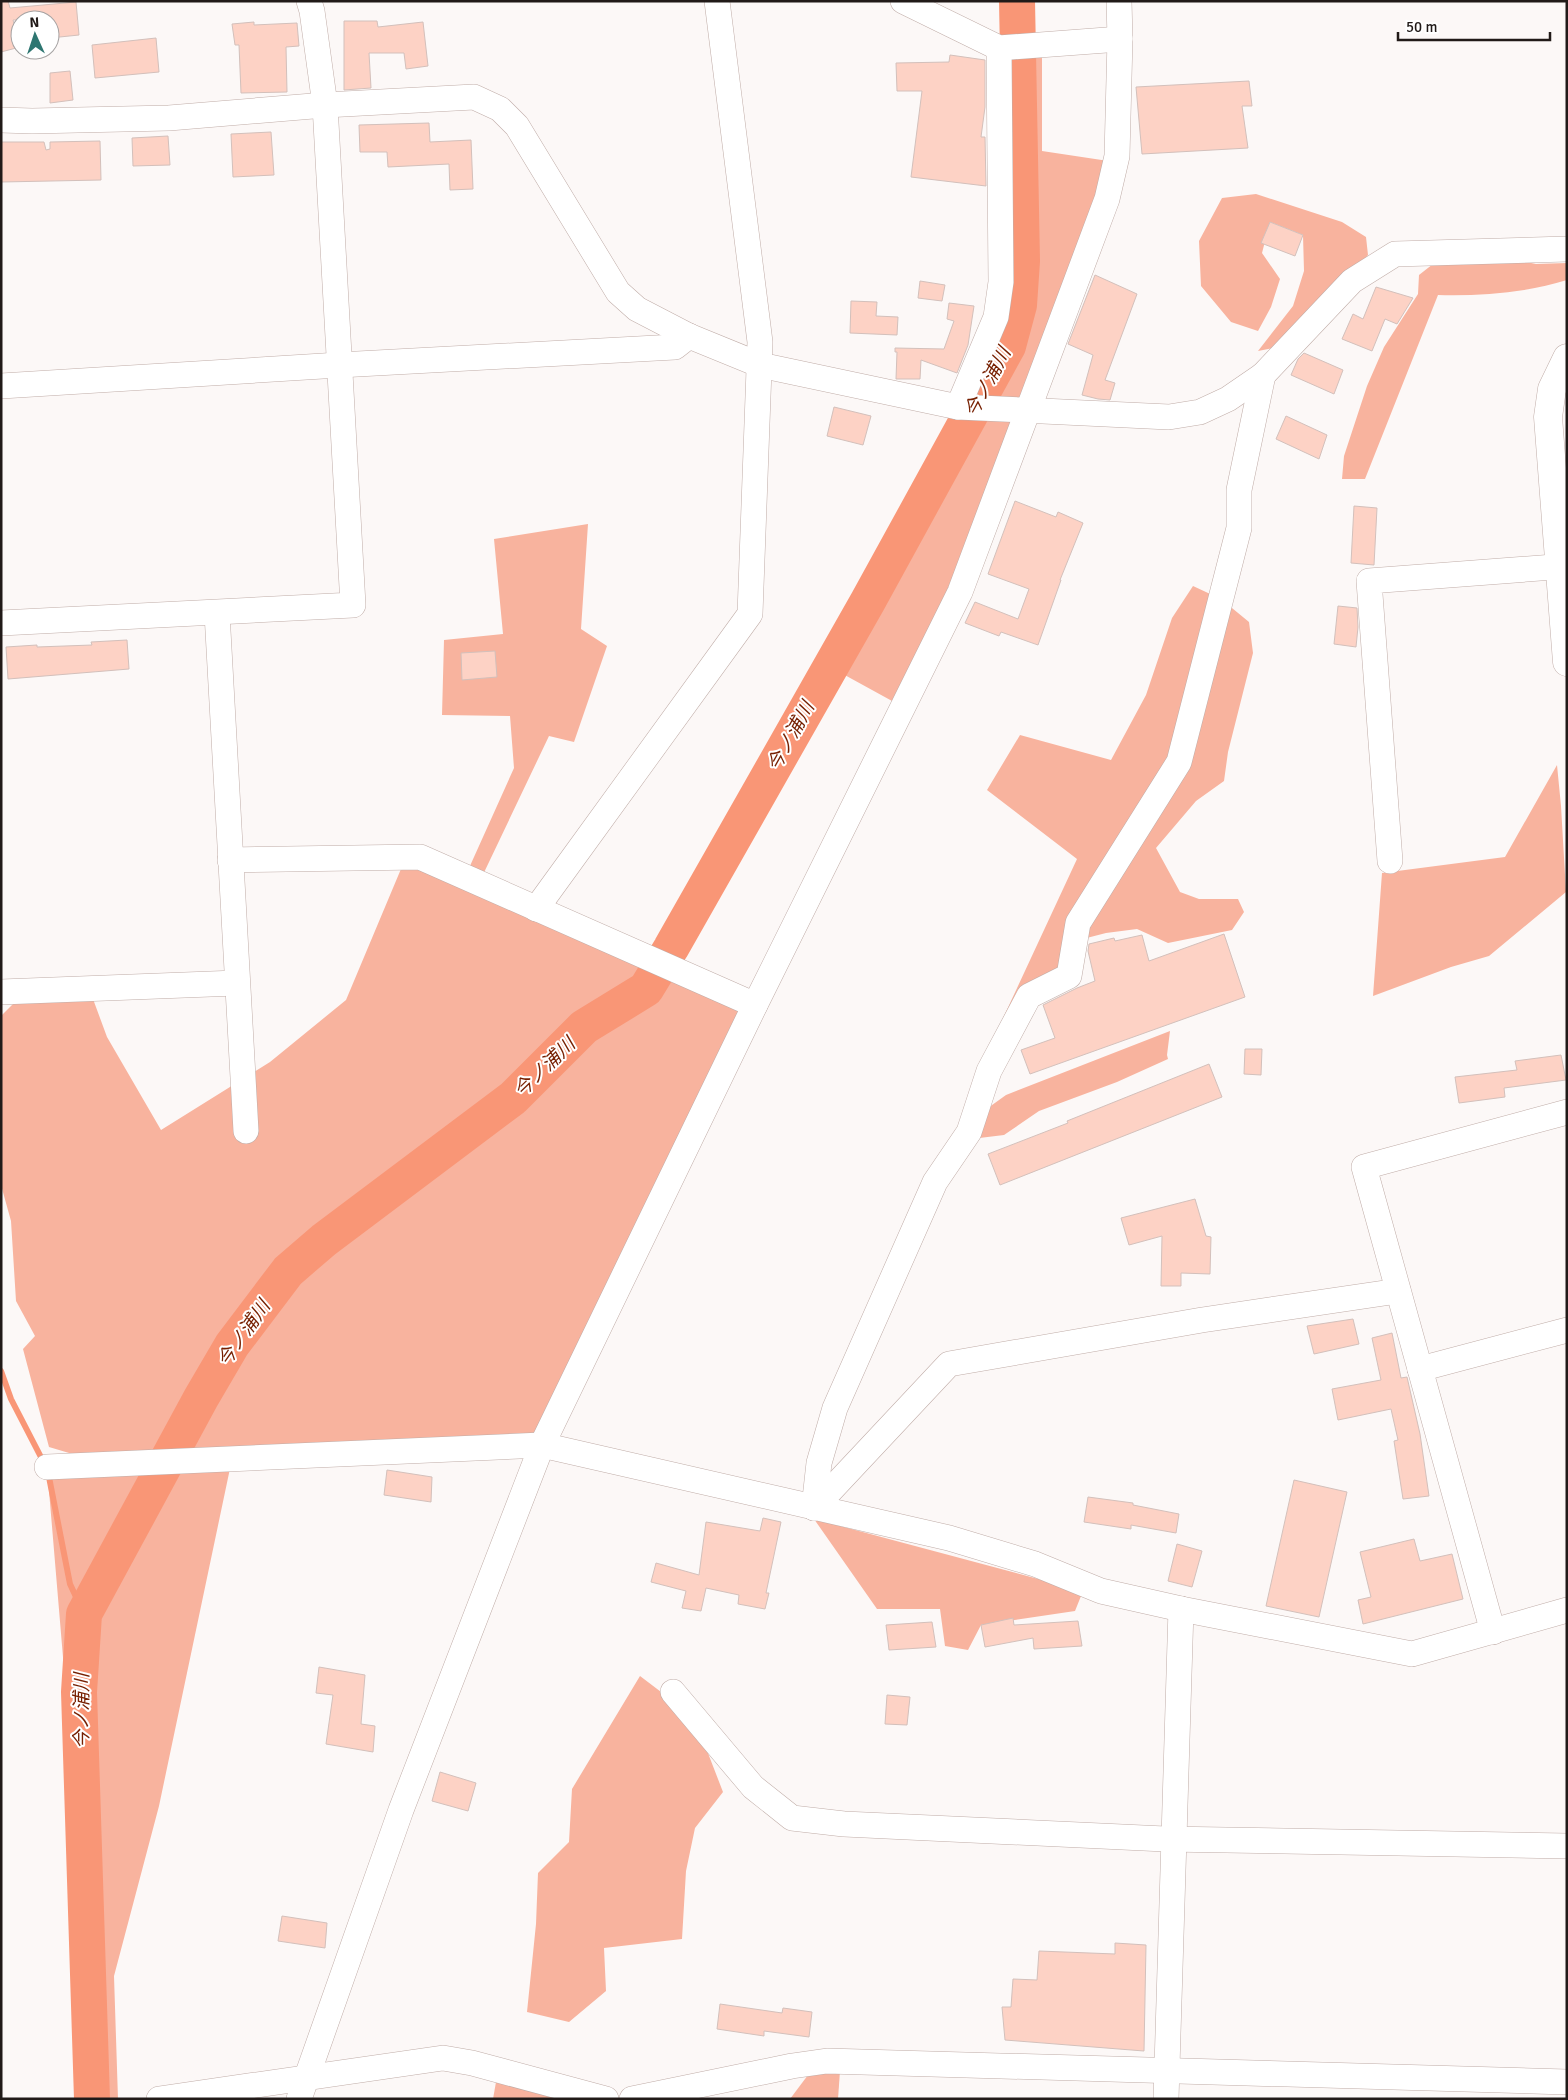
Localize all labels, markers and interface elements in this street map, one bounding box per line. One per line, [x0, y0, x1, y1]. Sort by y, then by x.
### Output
north arrow [10, 10, 60, 60]
scale bar [1398, 10, 1550, 42]
text: N [29, 14, 40, 31]
text: 50 m [1406, 18, 1437, 36]
water label: 今ノ浦川 [959, 342, 1017, 422]
water label: 今ノ浦川 [762, 696, 821, 776]
water label: 今ノ浦川 [509, 1031, 582, 1103]
water label: 今ノ浦川 [212, 1294, 277, 1372]
water label: 今ノ浦川 [70, 1671, 94, 1749]

